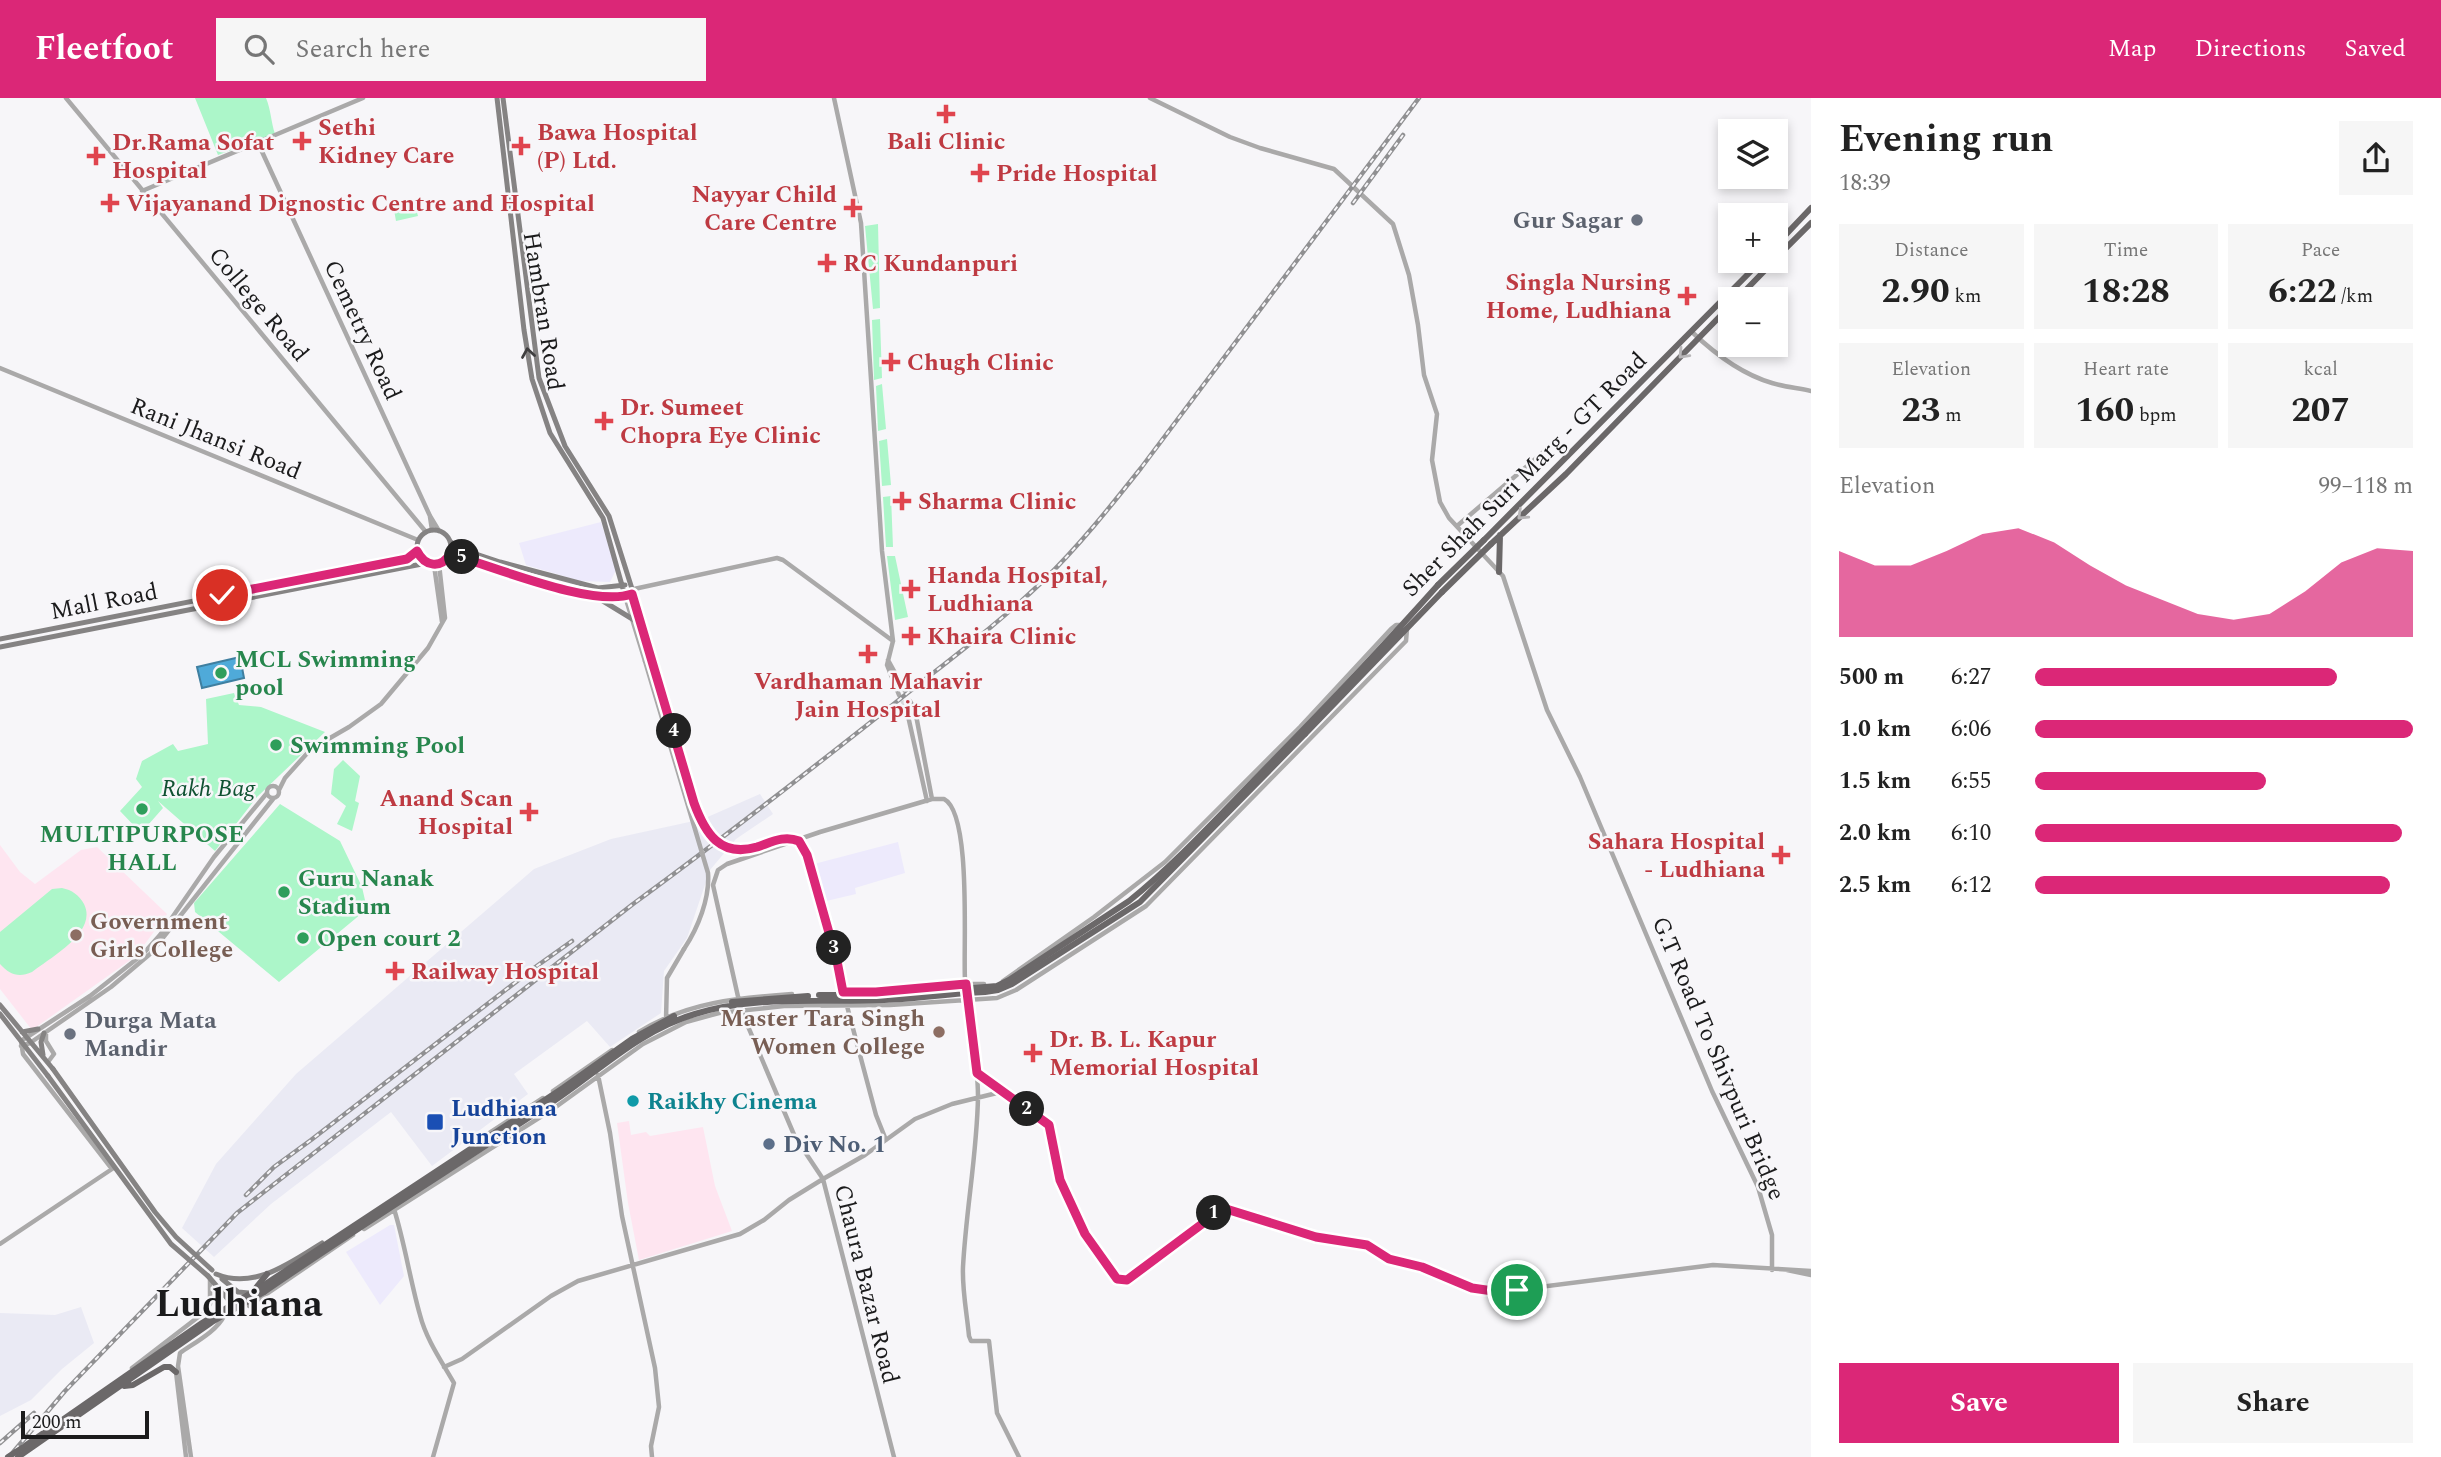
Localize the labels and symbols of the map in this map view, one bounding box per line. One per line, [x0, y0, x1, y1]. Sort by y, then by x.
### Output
marker: Bali Clinic [936, 104, 956, 124]
place label: Sethi Kidney Care [318, 110, 454, 174]
place label: Bawa Hospital (P) Ltd. [537, 115, 698, 179]
place label: Bali Clinic [887, 124, 1005, 160]
place label: Dr.Rama Sofat Hospital [112, 125, 274, 189]
marker: Sethi Kidney Care [292, 131, 312, 151]
marker: Bawa Hospital (P) Ltd. [511, 136, 531, 156]
marker: Dr.Rama Sofat Hospital [86, 146, 106, 166]
place label: Pride Hospital [996, 156, 1158, 192]
marker: Pride Hospital [970, 163, 990, 183]
place label: Nayyar Child Care Centre [692, 177, 837, 241]
place label: Vijayanand Dignostic Centre and Hospital [126, 186, 595, 222]
marker: Vijayanand Dignostic Centre and Hospital [100, 193, 120, 213]
marker: Nayyar Child Care Centre [843, 198, 863, 218]
place label: Gur Sagar [1513, 203, 1624, 239]
marker: Gur Sagar [1629, 212, 1645, 228]
street label: Hambran Road [513, 229, 573, 393]
street label: College Road [199, 239, 317, 370]
place label: RC Kundanpuri [843, 246, 1018, 282]
marker: RC Kundanpuri [817, 253, 837, 273]
street label: Cemetry Road [314, 254, 410, 407]
place label: Singla Nursing Home, Ludhiana [1486, 265, 1672, 329]
marker: Singla Nursing Home, Ludhiana [1677, 286, 1697, 306]
street label: Sher Shah Suri Marg - GT Road [1394, 344, 1656, 606]
place label: Chugh Clinic [907, 345, 1054, 381]
one-way arrow [1679, 346, 1692, 359]
one-way arrow [521, 347, 536, 359]
marker: Chugh Clinic [881, 352, 901, 372]
street label: Rani Jhansi Road [125, 388, 307, 490]
place label: Dr. Sumeet Chopra Eye Clinic [620, 390, 821, 454]
marker: Dr. Sumeet Chopra Eye Clinic [594, 411, 614, 431]
place label: Sharma Clinic [918, 484, 1076, 520]
marker: Sharma Clinic [892, 491, 912, 511]
one-way arrow [1517, 506, 1530, 519]
pin: 5 [444, 540, 480, 574]
place label: Handa Hospital, Ludhiana [927, 558, 1108, 622]
pin [192, 565, 252, 625]
street label: Mall Road [47, 574, 161, 630]
marker: Handa Hospital, Ludhiana [901, 579, 921, 599]
place label: Khaira Clinic [927, 619, 1076, 655]
marker: Khaira Clinic [901, 626, 921, 646]
place label: MCL Swimming pool [235, 642, 416, 706]
marker: Vardhaman Mahavir Jain Hospital [858, 644, 878, 664]
place label: Vardhaman Mahavir Jain Hospital [754, 664, 983, 728]
marker: MCL Swimming pool [213, 665, 229, 681]
pin: 4 [656, 714, 692, 748]
place label: Swimming Pool [290, 728, 465, 764]
marker: Swimming Pool [268, 737, 284, 753]
park label: Rakh Bag [161, 771, 256, 807]
place label: Anand Scan Hospital [380, 781, 513, 845]
marker: MULTIPURPOSE HALL [134, 801, 150, 817]
marker: Anand Scan Hospital [519, 802, 539, 822]
place label: MULTIPURPOSE HALL [40, 817, 244, 881]
place label: Sahara Hospital - Ludhiana [1588, 824, 1766, 888]
marker: Sahara Hospital - Ludhiana [1771, 845, 1791, 865]
place label: Guru Nanak Stadium [298, 861, 435, 925]
marker: Guru Nanak Stadium [276, 884, 292, 900]
place label: Government Girls College [90, 904, 233, 968]
street label: G.T Road To Shivpuri Bridge [1642, 911, 1794, 1206]
place label: Open court 2 [317, 921, 461, 957]
marker: Government Girls College [68, 927, 84, 943]
marker: Open court 2 [295, 930, 311, 946]
pin: 3 [816, 930, 852, 966]
place label: Railway Hospital [411, 954, 599, 990]
marker: Railway Hospital [385, 961, 405, 981]
place label: Master Tara Singh Women College [720, 1001, 925, 1065]
place label: Durga Mata Mandir [84, 1003, 217, 1067]
place label: Dr. B. L. Kapur Memorial Hospital [1049, 1022, 1259, 1086]
marker: Master Tara Singh Women College [931, 1024, 947, 1040]
marker: Durga Mata Mandir [62, 1026, 78, 1042]
marker: Dr. B. L. Kapur Memorial Hospital [1023, 1043, 1043, 1063]
place label: Raikhy Cinema [647, 1084, 818, 1120]
place label: Ludhiana Junction [451, 1091, 558, 1155]
pin: 2 [1010, 1091, 1044, 1126]
marker: Raikhy Cinema [625, 1093, 641, 1109]
marker: Ludhiana Junction [425, 1112, 445, 1132]
place label: Div No. 1 [783, 1127, 886, 1163]
marker: Div No. 1 [761, 1136, 777, 1152]
street label: Chaura Bazar Road [824, 1181, 908, 1388]
pin: 1 [1196, 1196, 1232, 1230]
pin [1487, 1260, 1547, 1320]
district label: Ludhiana [155, 1276, 323, 1334]
scale bar [21, 1408, 149, 1440]

